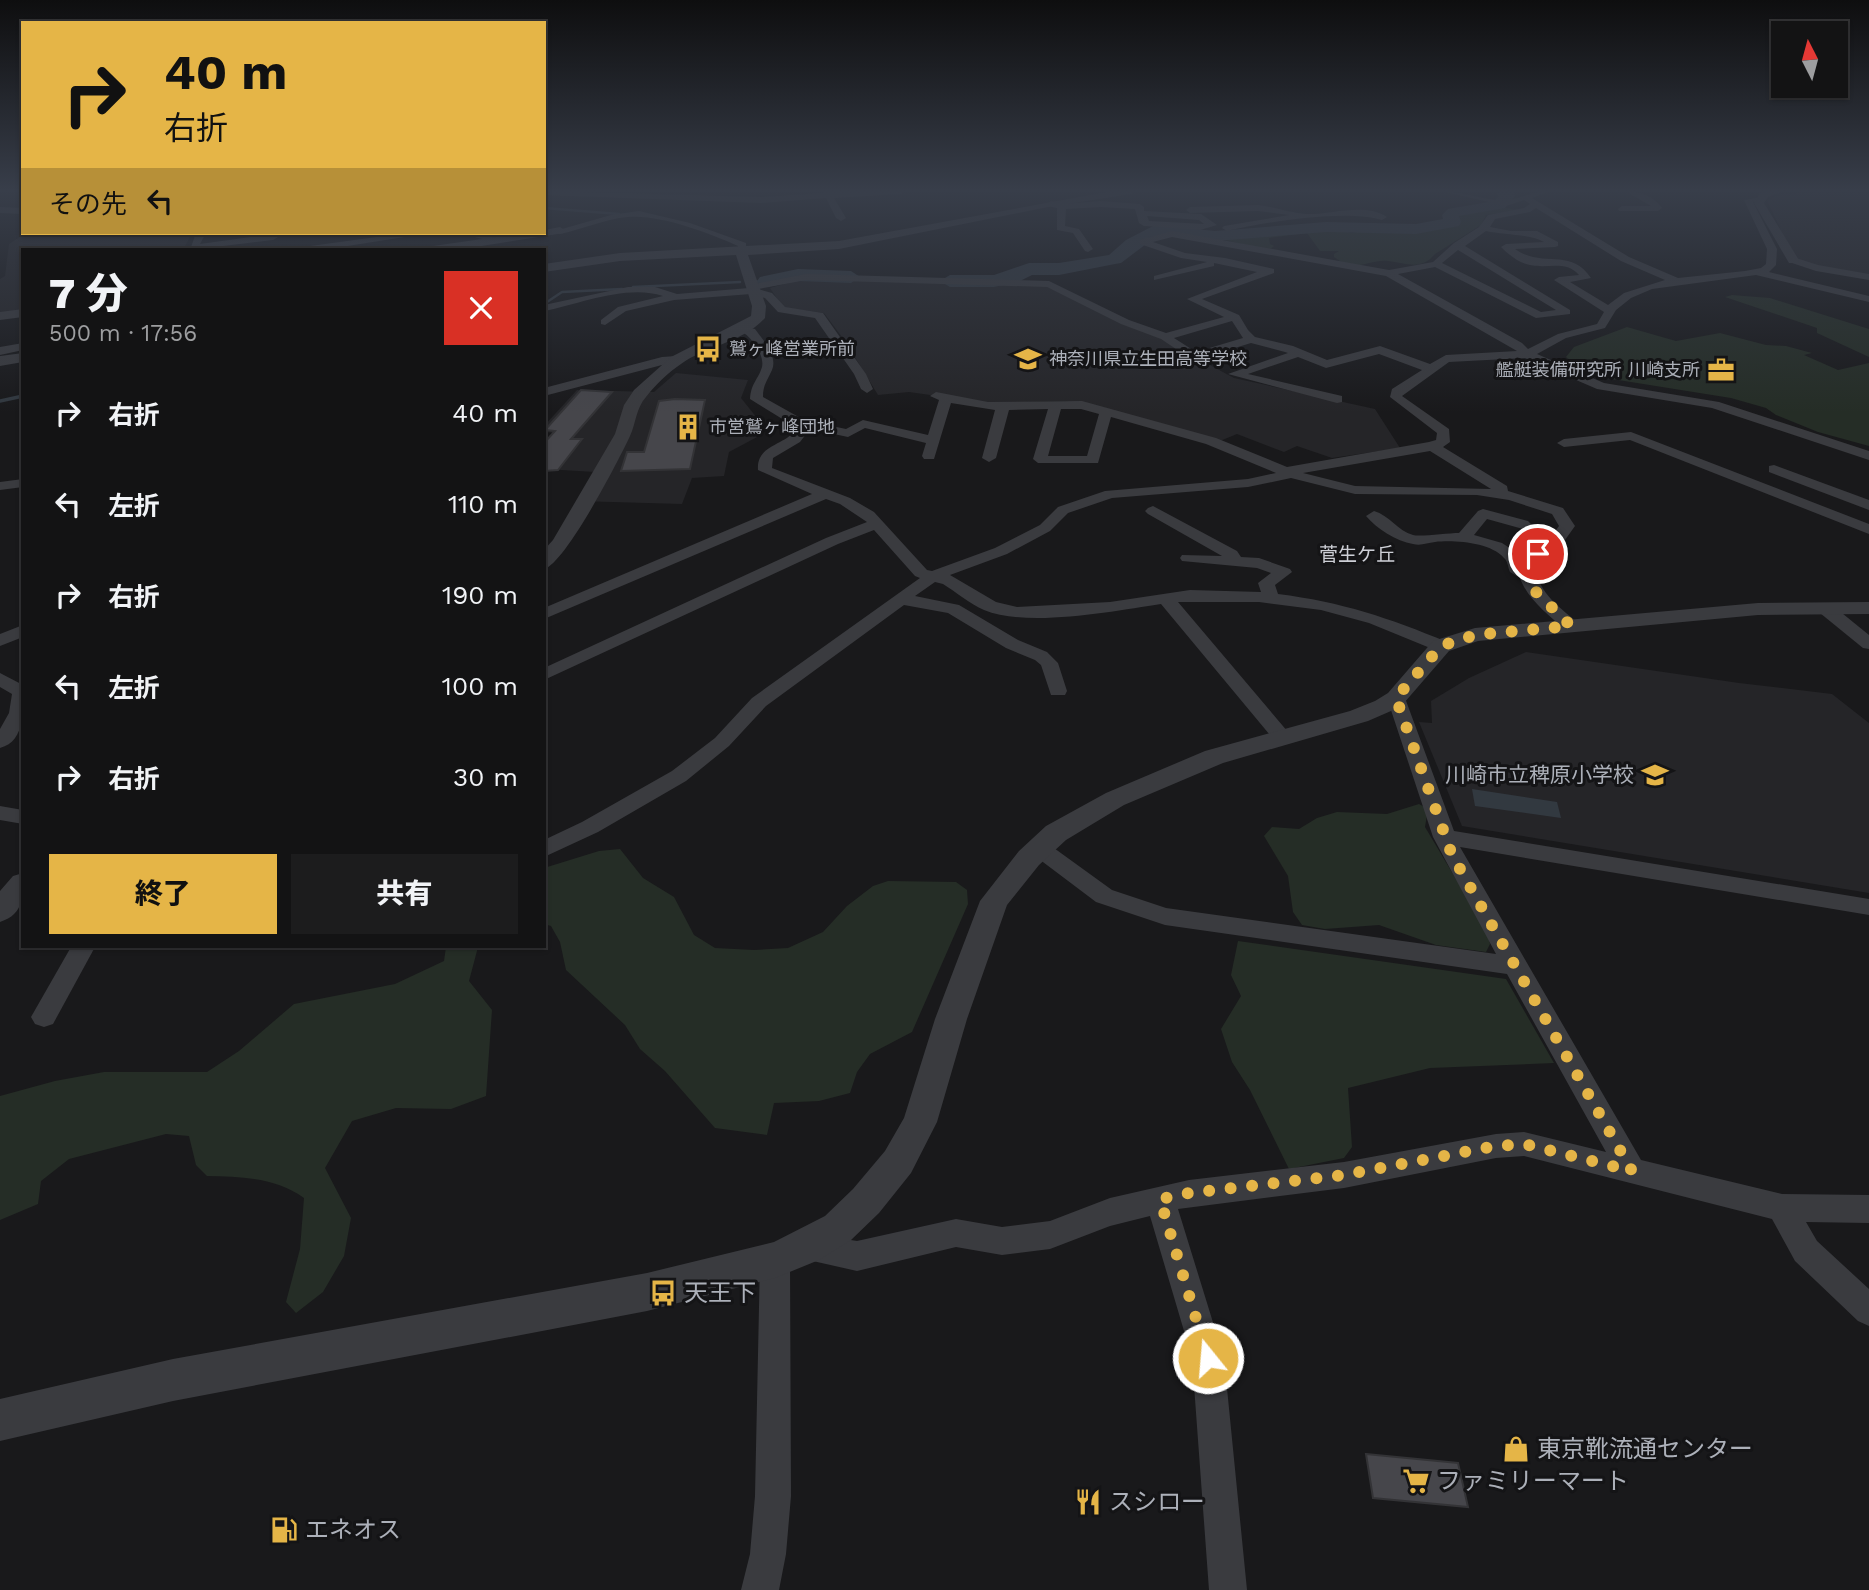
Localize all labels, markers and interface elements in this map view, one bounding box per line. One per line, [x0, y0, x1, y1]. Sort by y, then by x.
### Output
north arrow [1771, 21, 1848, 98]
map controls [1771, 21, 1848, 98]
text: 40 m [164, 43, 287, 101]
icon: right [49, 49, 140, 140]
text: 右折 [164, 109, 228, 147]
icon: left [141, 182, 179, 220]
text: その先 [49, 189, 127, 219]
text: 7 分 [49, 269, 128, 318]
button: close [444, 271, 518, 345]
text: 500 m · 17:56 [49, 320, 197, 347]
bus stop icon: 鷲ヶ峰営業所前 [693, 334, 723, 364]
place label: 鷲ヶ峰営業所前 [729, 338, 855, 359]
school or university icon: 神奈川県立生田高等学校 [1013, 344, 1043, 374]
place label: 神奈川県立生田高等学校 [1049, 348, 1247, 369]
office icon: 艦艇装備研究所 川崎支所 [1706, 355, 1736, 385]
place label: 艦艇装備研究所 川崎支所 [1496, 359, 1700, 380]
icon: right [49, 394, 87, 432]
text: 40 m [452, 398, 518, 428]
text: 右折 [108, 400, 160, 430]
building icon: 市営鷲ヶ峰団地 [673, 412, 703, 442]
place label: 市営鷲ヶ峰団地 [709, 416, 835, 437]
icon: left [49, 485, 87, 523]
text: 110 m [448, 489, 518, 519]
text: 左折 [108, 491, 160, 521]
pin [1508, 524, 1568, 584]
icon: arrive [1519, 535, 1557, 573]
district label: 菅生ケ丘 [1319, 543, 1395, 566]
icon: right [49, 576, 87, 614]
text: 190 m [442, 580, 518, 610]
text: 右折 [108, 582, 160, 612]
icon: left [49, 667, 87, 705]
text: 100 m [442, 671, 518, 701]
text: 左折 [108, 673, 160, 703]
icon: right [49, 758, 87, 796]
school or university icon: 川崎市立稗原小学校 [1640, 760, 1670, 790]
text: 30 m [453, 762, 518, 792]
place label: 川崎市立稗原小学校 [1445, 762, 1634, 787]
text: 右折 [108, 764, 160, 794]
button: 終了 [49, 854, 277, 934]
button: 共有 [291, 854, 518, 934]
bus stop icon: 天王下 [648, 1278, 678, 1308]
place label: 天王下 [684, 1279, 756, 1307]
position arrow [1171, 1321, 1245, 1395]
shop icon: 東京靴流通センター [1501, 1434, 1531, 1464]
place label: 東京靴流通センター [1537, 1435, 1753, 1463]
supermarket icon: ファミリーマート [1401, 1466, 1431, 1496]
place label: ファミリーマート [1437, 1467, 1629, 1495]
restaurant icon: スシロー [1073, 1487, 1103, 1517]
place label: スシロー [1109, 1488, 1205, 1516]
fuel station icon: エネオス [269, 1515, 299, 1545]
place label: エネオス [305, 1516, 401, 1544]

